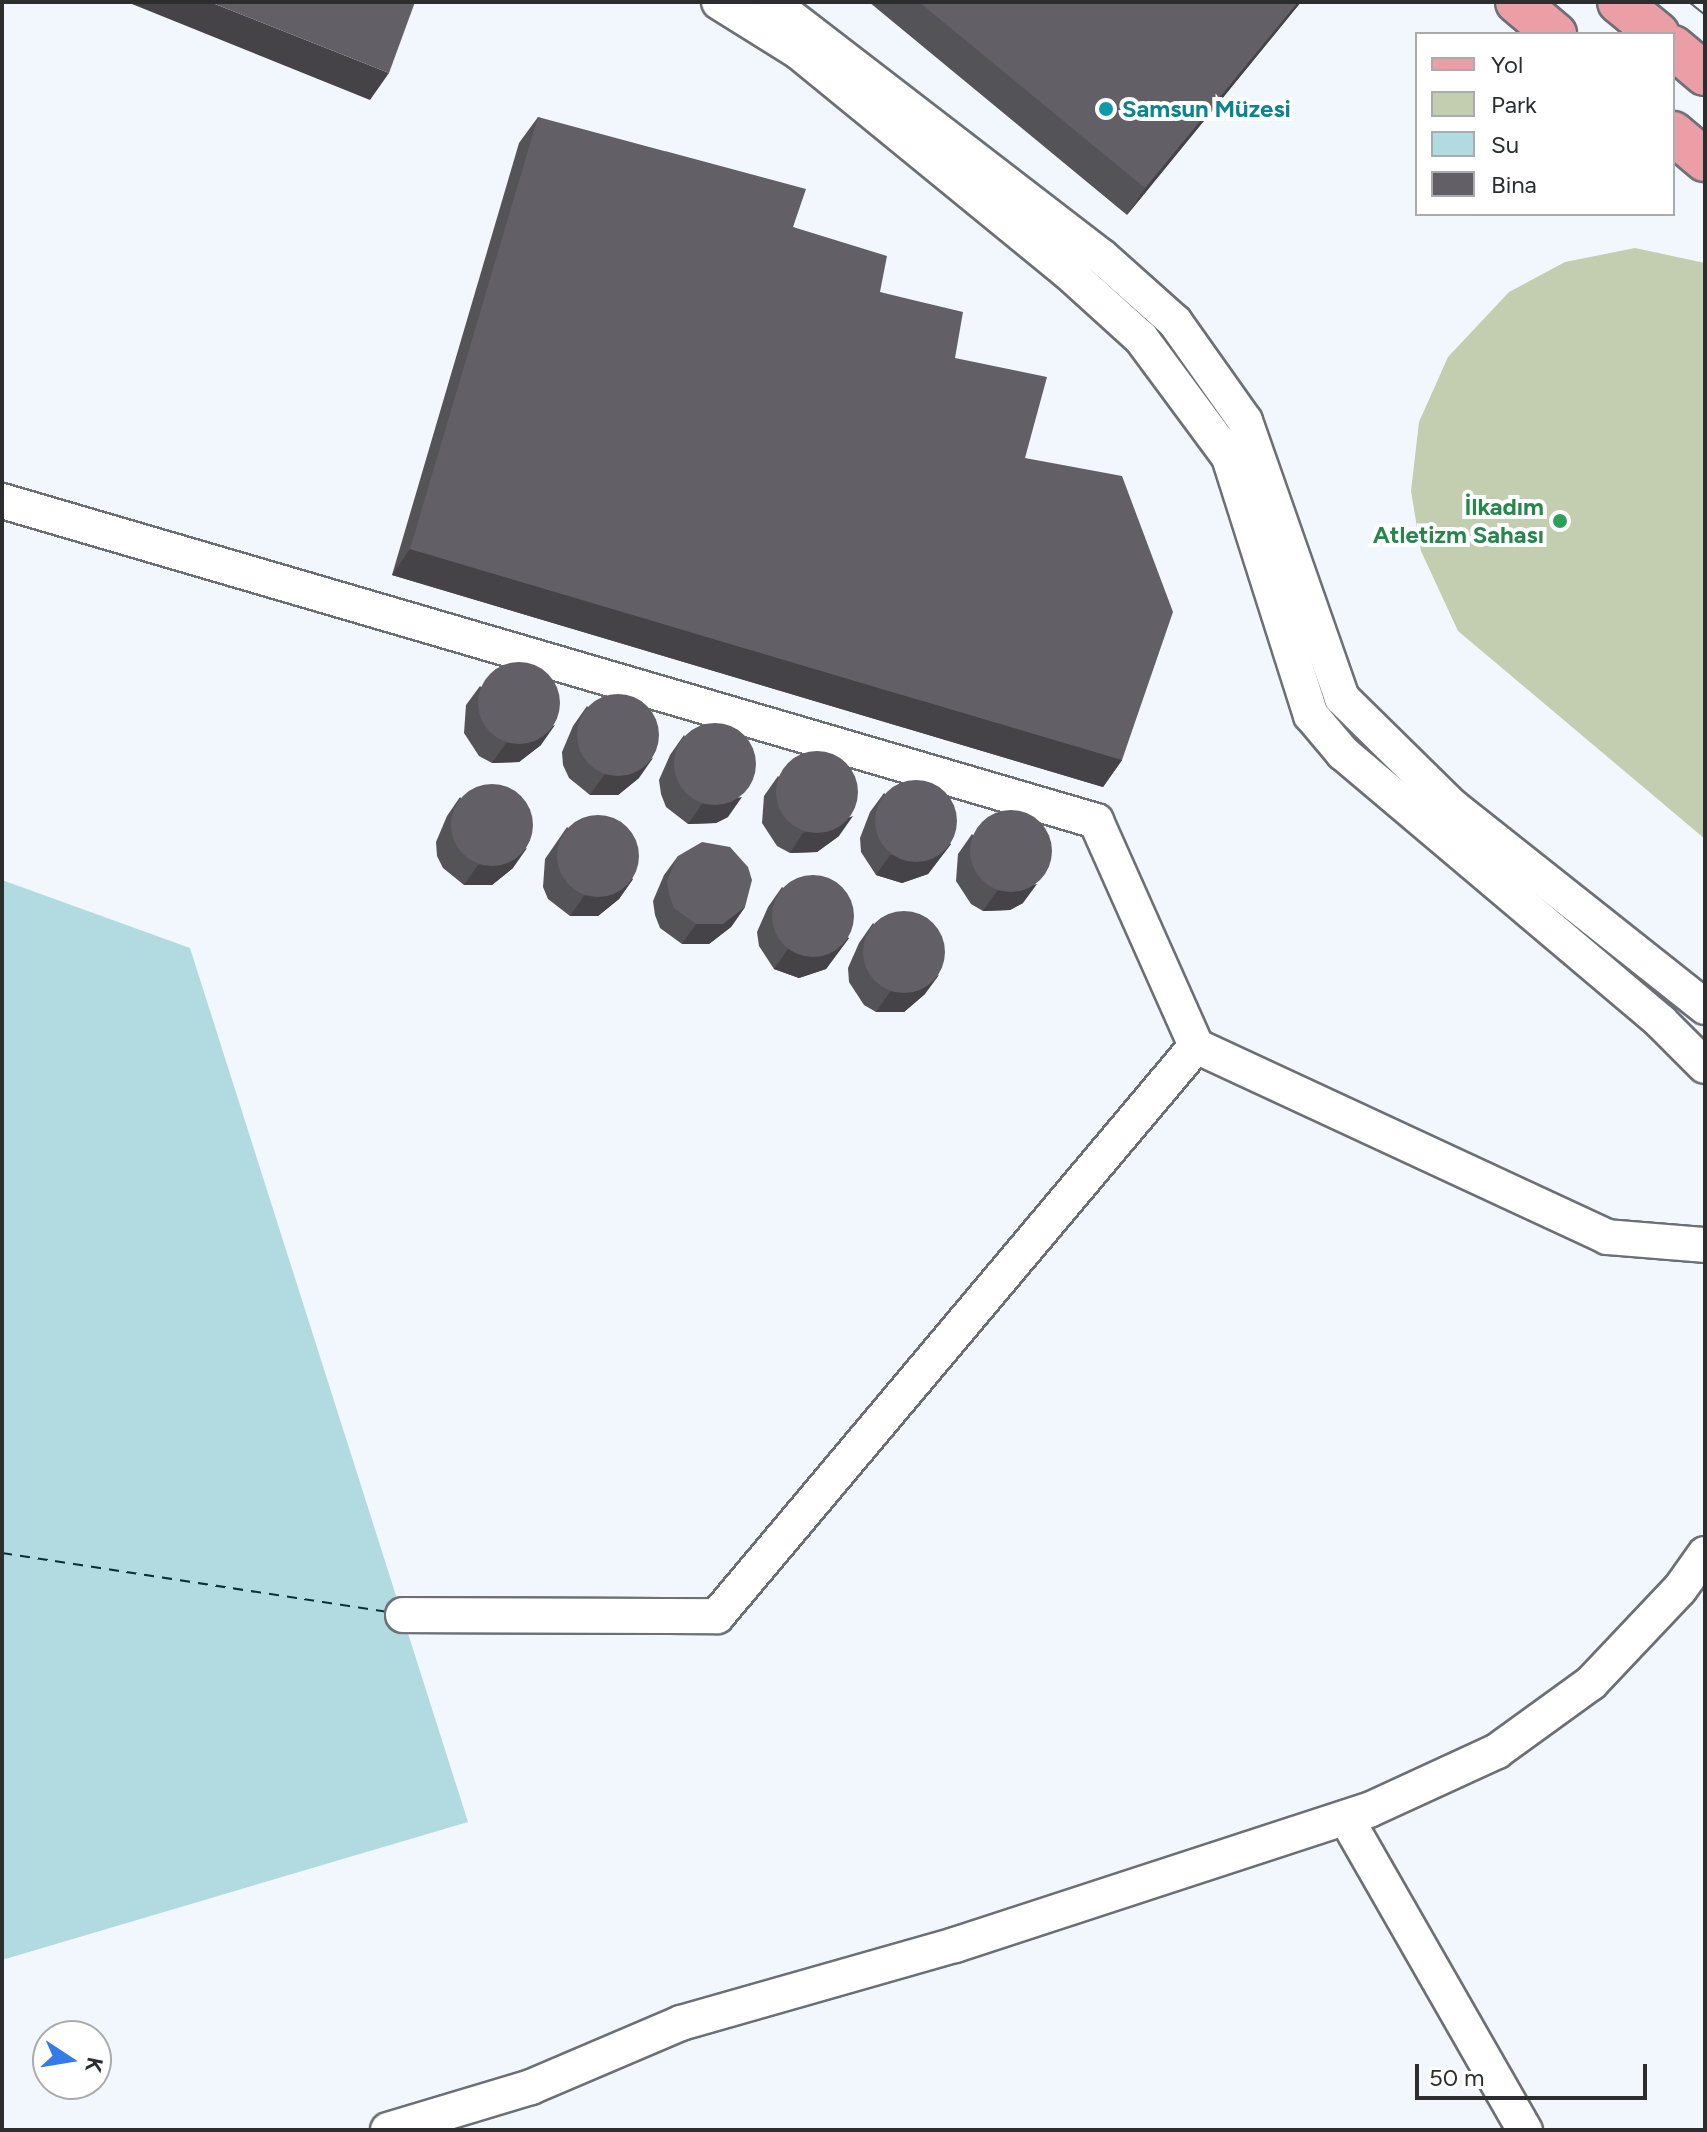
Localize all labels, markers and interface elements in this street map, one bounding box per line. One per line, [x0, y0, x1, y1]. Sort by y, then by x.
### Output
legend [1415, 32, 1675, 216]
text: Yol [1491, 50, 1523, 79]
text: Park [1491, 90, 1537, 119]
place label: Samsun Müzesi [1122, 95, 1291, 123]
marker: Samsun Müzesi [1097, 100, 1115, 118]
text: Su [1491, 130, 1519, 159]
text: Bina [1491, 170, 1537, 199]
place label: İlkadım Atletizm Sahası [1373, 493, 1544, 549]
marker: İlkadım Atletizm Sahası [1551, 512, 1569, 530]
north arrow [32, 2020, 112, 2100]
scale bar [1419, 2048, 1651, 2098]
text: K [79, 2055, 109, 2075]
text: 50 m [1429, 2063, 1485, 2092]

